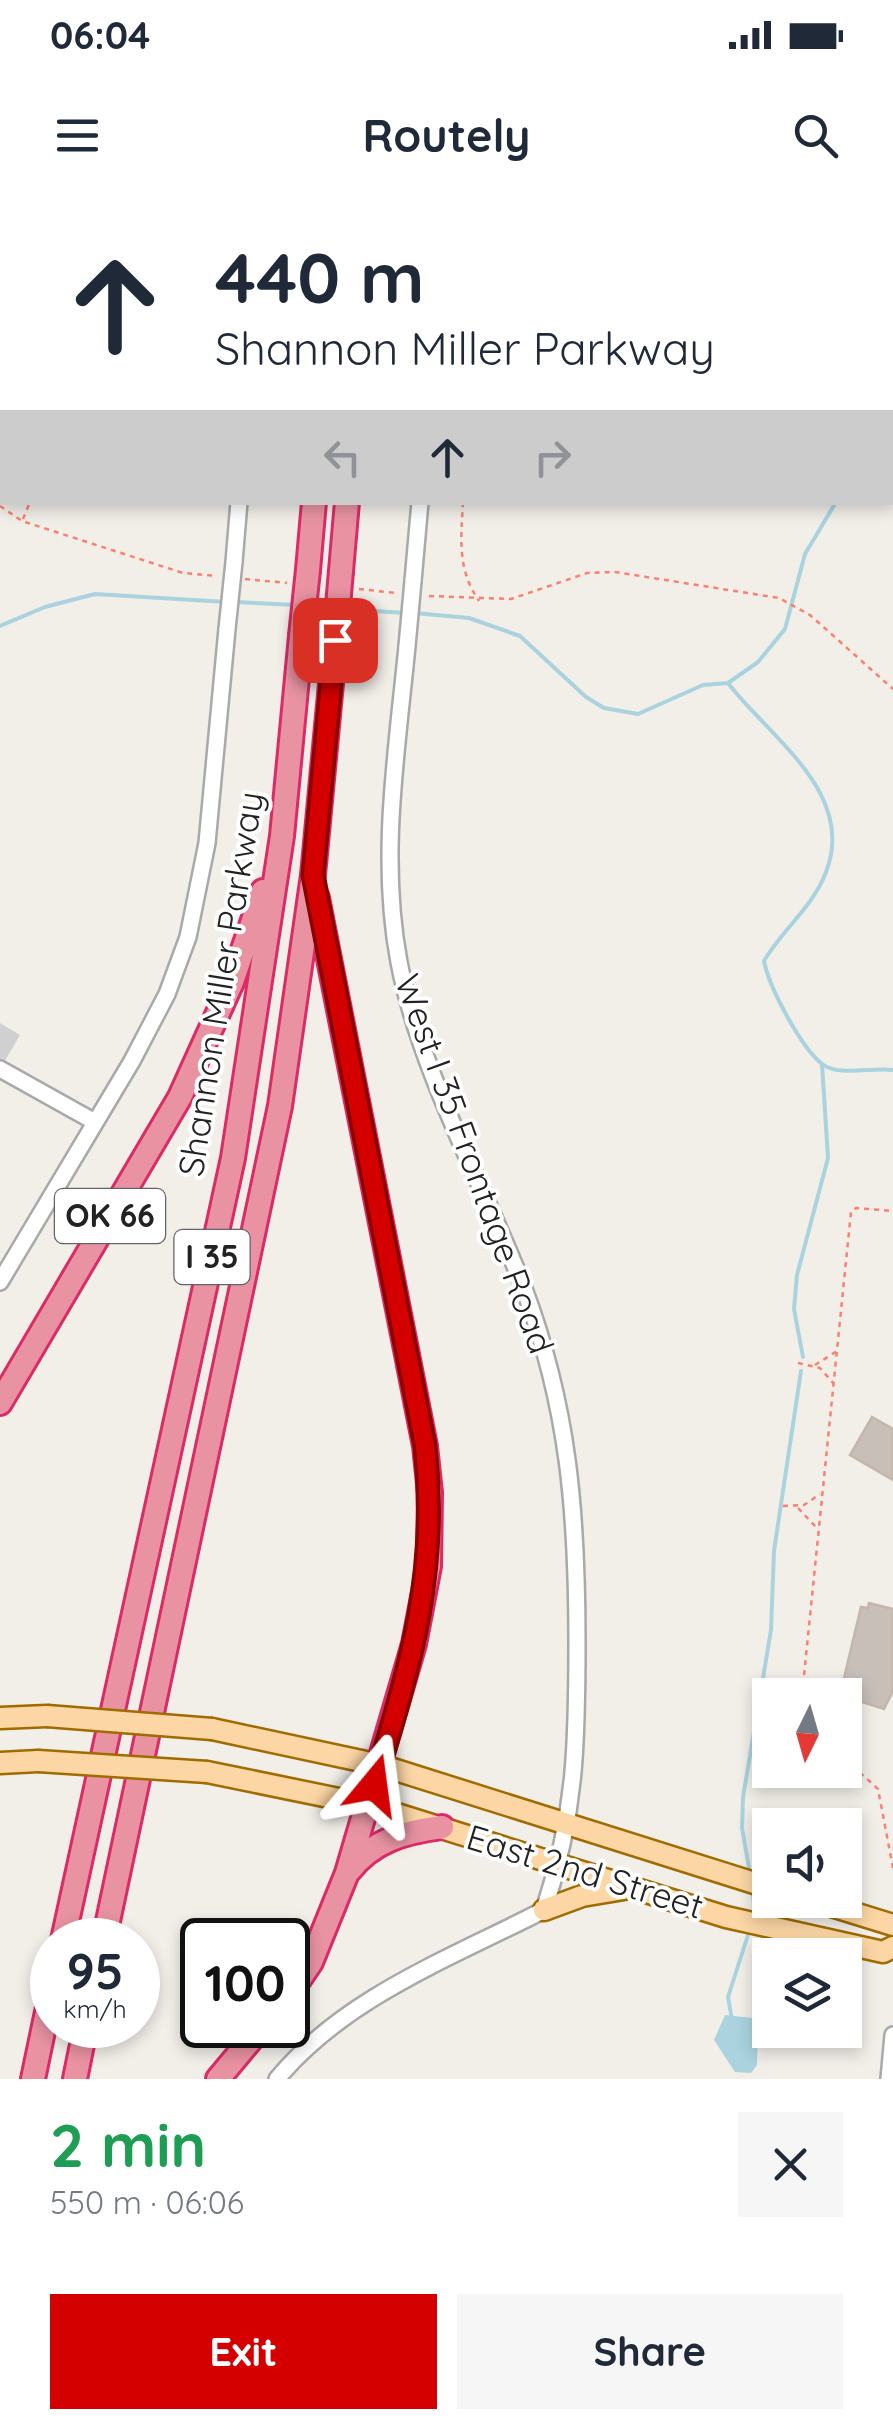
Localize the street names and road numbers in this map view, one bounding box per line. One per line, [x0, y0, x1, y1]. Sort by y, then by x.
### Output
street label: Shannon Miller Parkway [168, 788, 272, 1179]
street label: West I 35 Frontage Road [386, 968, 564, 1359]
road number: OK 66 [55, 1189, 165, 1243]
road number: I 35 [174, 1230, 250, 1284]
street label: East 2nd Street [462, 1814, 709, 1928]

